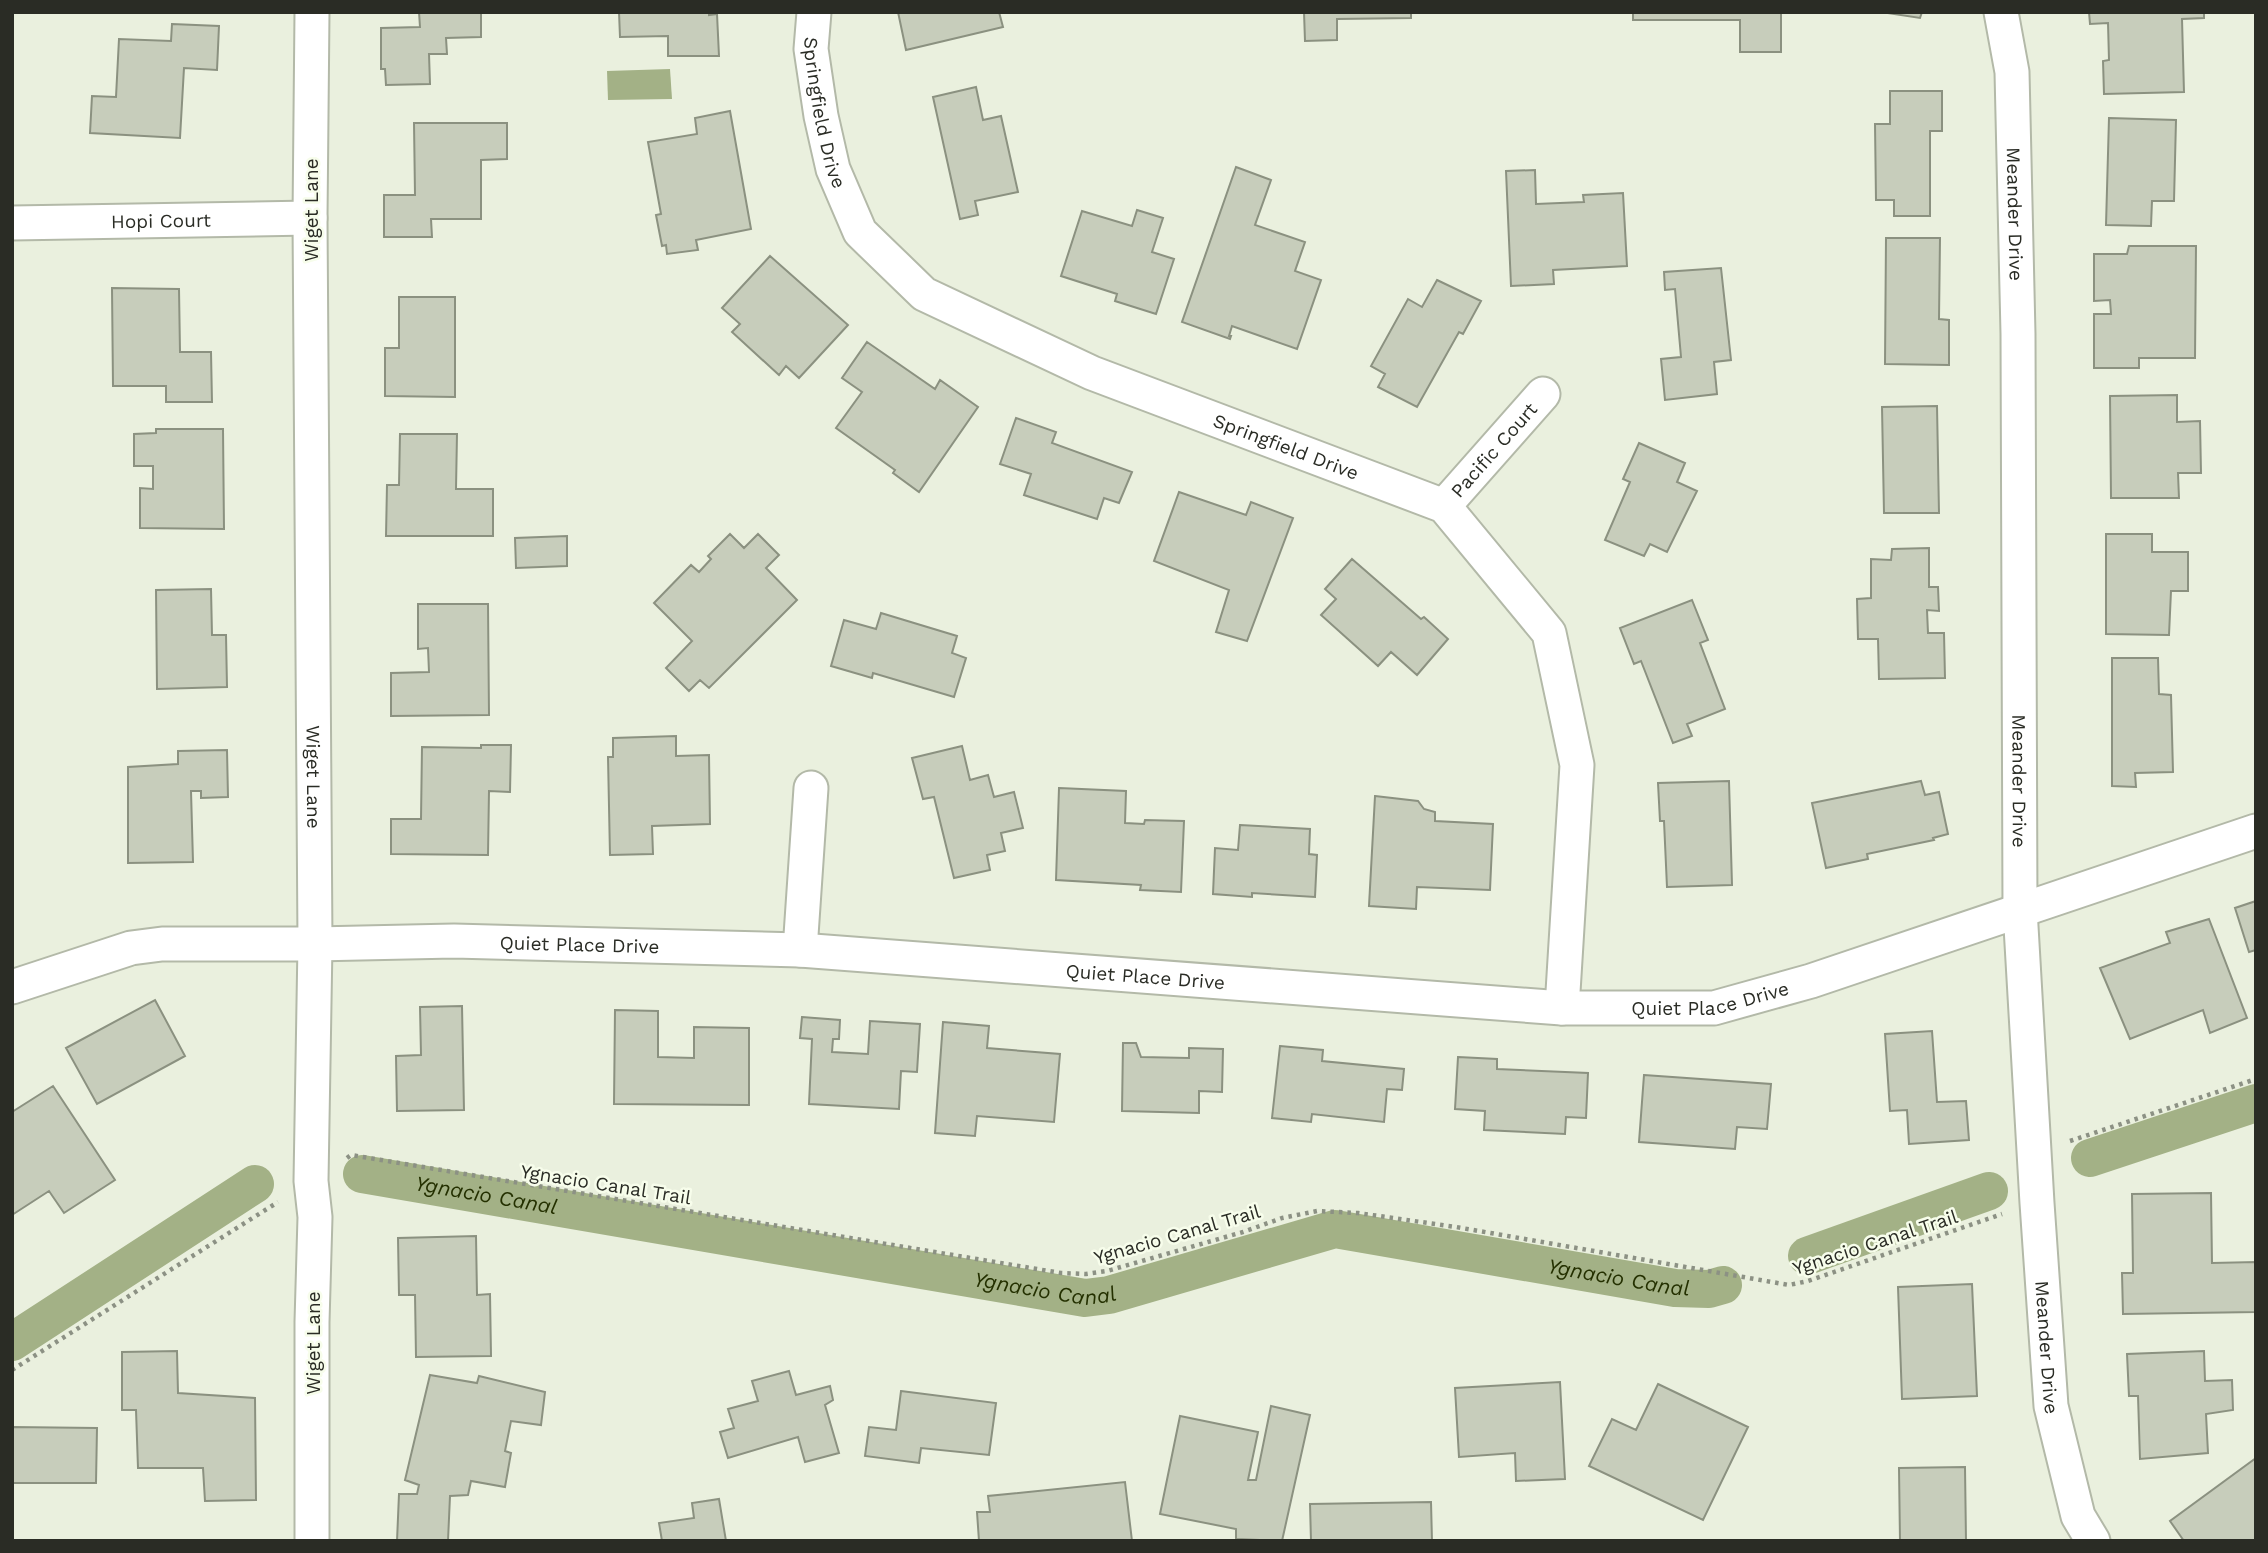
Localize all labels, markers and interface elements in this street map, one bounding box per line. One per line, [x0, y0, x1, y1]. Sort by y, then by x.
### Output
street label: Springfield Drive [799, 36, 851, 192]
street label: Meander Drive [2002, 147, 2028, 281]
street label: Wiget Lane [300, 158, 323, 262]
street label: Hopi Court [111, 209, 211, 233]
street label: Pacific Court [1446, 398, 1542, 502]
street label: Springfield Drive [1210, 409, 1362, 485]
street label: Meander Drive [2007, 714, 2031, 848]
street label: Wiget Lane [301, 725, 325, 829]
street label: Quiet Place Drive [499, 931, 660, 958]
street label: Quiet Place Drive [1065, 959, 1226, 994]
street label: Quiet Place Drive [1631, 977, 1791, 1020]
street label: Ygnacio Canal Trail [519, 1160, 693, 1209]
water label: Ygnacio Canal [413, 1170, 559, 1219]
street label: Ygnacio Canal Trail [1091, 1200, 1263, 1269]
street label: Ygnacio Canal Trail [1790, 1205, 1961, 1280]
water label: Ygnacio Canal [1546, 1253, 1690, 1300]
water label: Ygnacio Canal [972, 1266, 1119, 1310]
street label: Meander Drive [2030, 1280, 2064, 1416]
street label: Wiget Lane [302, 1291, 325, 1395]

